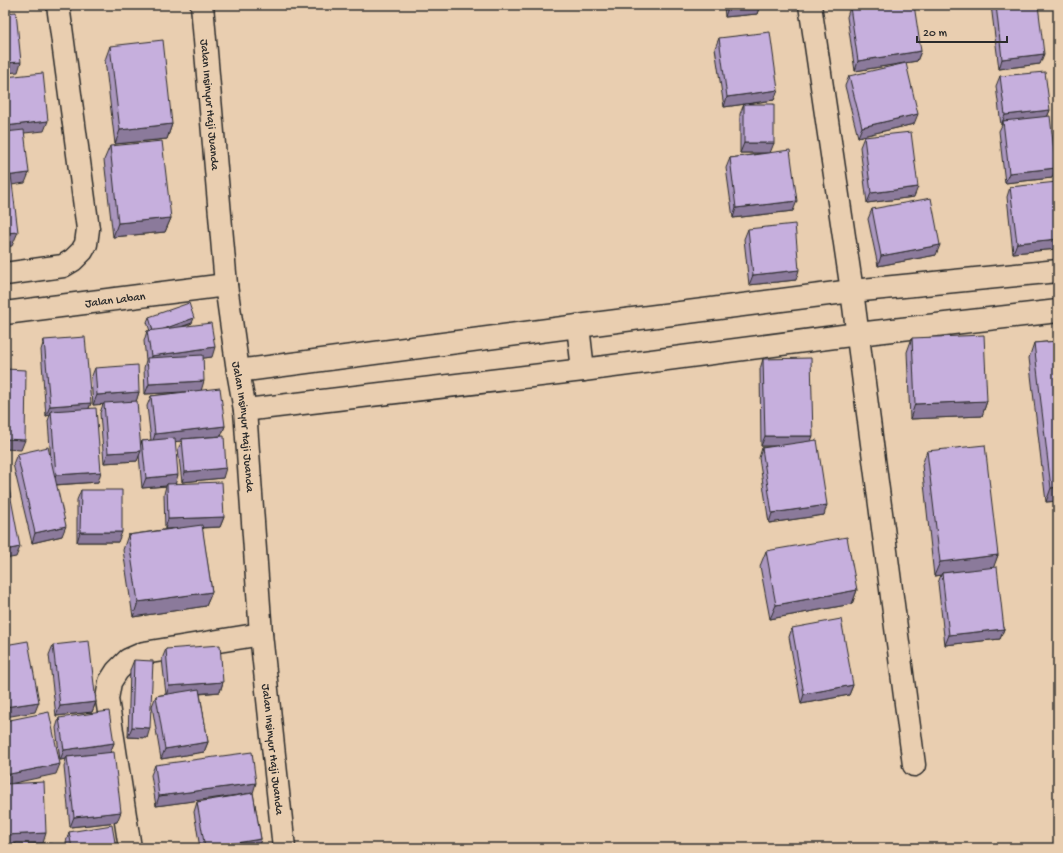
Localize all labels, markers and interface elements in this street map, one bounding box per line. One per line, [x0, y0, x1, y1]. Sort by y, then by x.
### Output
scale bar [917, 18, 1007, 44]
text: 20 m [923, 27, 948, 41]
street label: Jalan Insinyur Haji Juanda [196, 39, 221, 171]
street label: Jalan Laban [84, 290, 147, 312]
street label: Jalan Insinyur Haji Juanda [228, 361, 256, 493]
street label: Jalan Insinyur Haji Juanda [257, 683, 285, 816]

